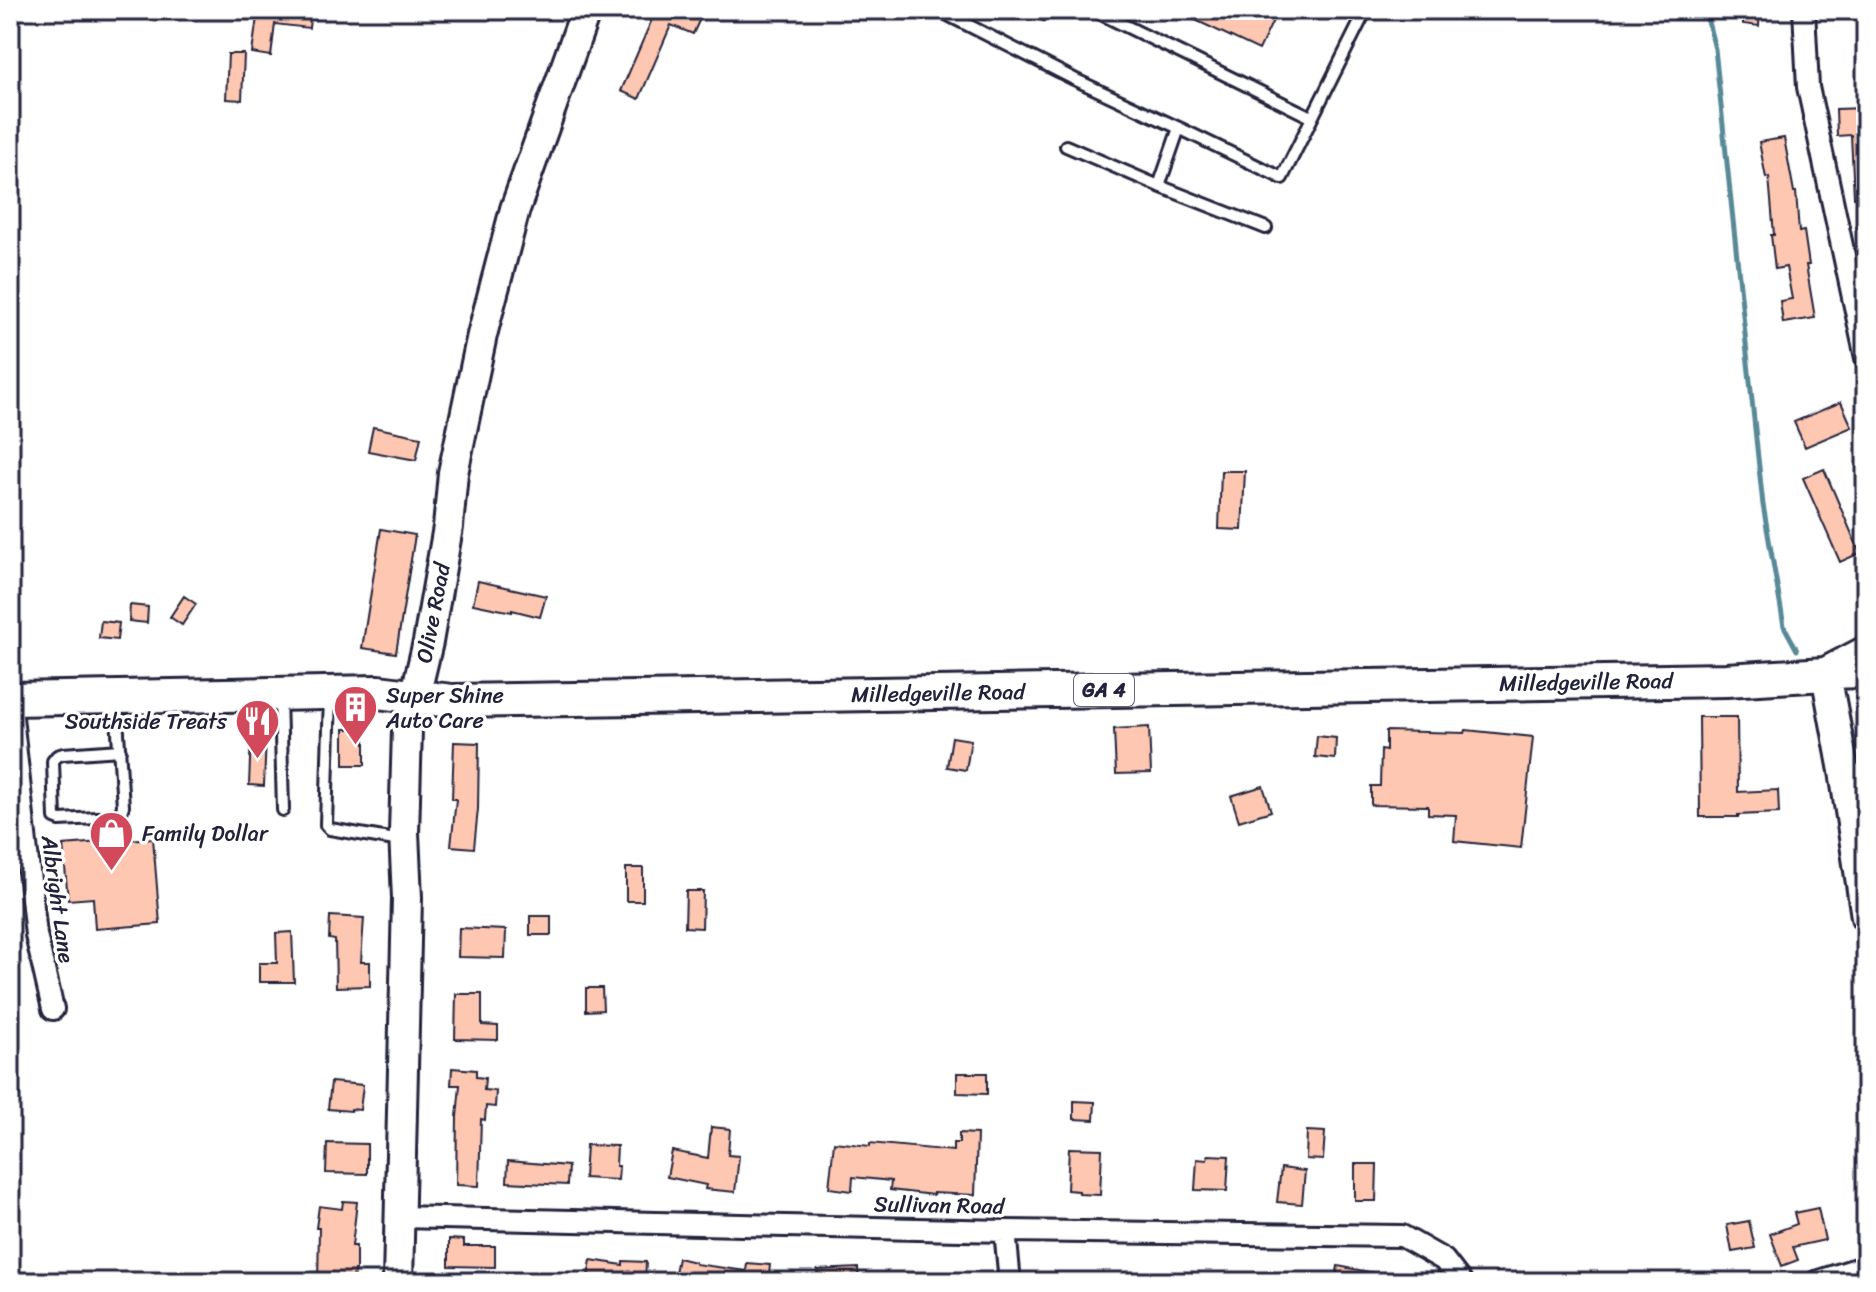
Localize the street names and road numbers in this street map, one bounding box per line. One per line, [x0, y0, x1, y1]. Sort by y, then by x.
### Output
street label: Olive Road [404, 558, 462, 666]
street label: Milledgeville Road [1499, 661, 1675, 703]
street label: Milledgeville Road [851, 672, 1027, 714]
road number: GA 4 [1074, 674, 1134, 706]
street label: Albright Lane [30, 832, 86, 966]
street label: Sullivan Road [874, 1184, 1006, 1226]

